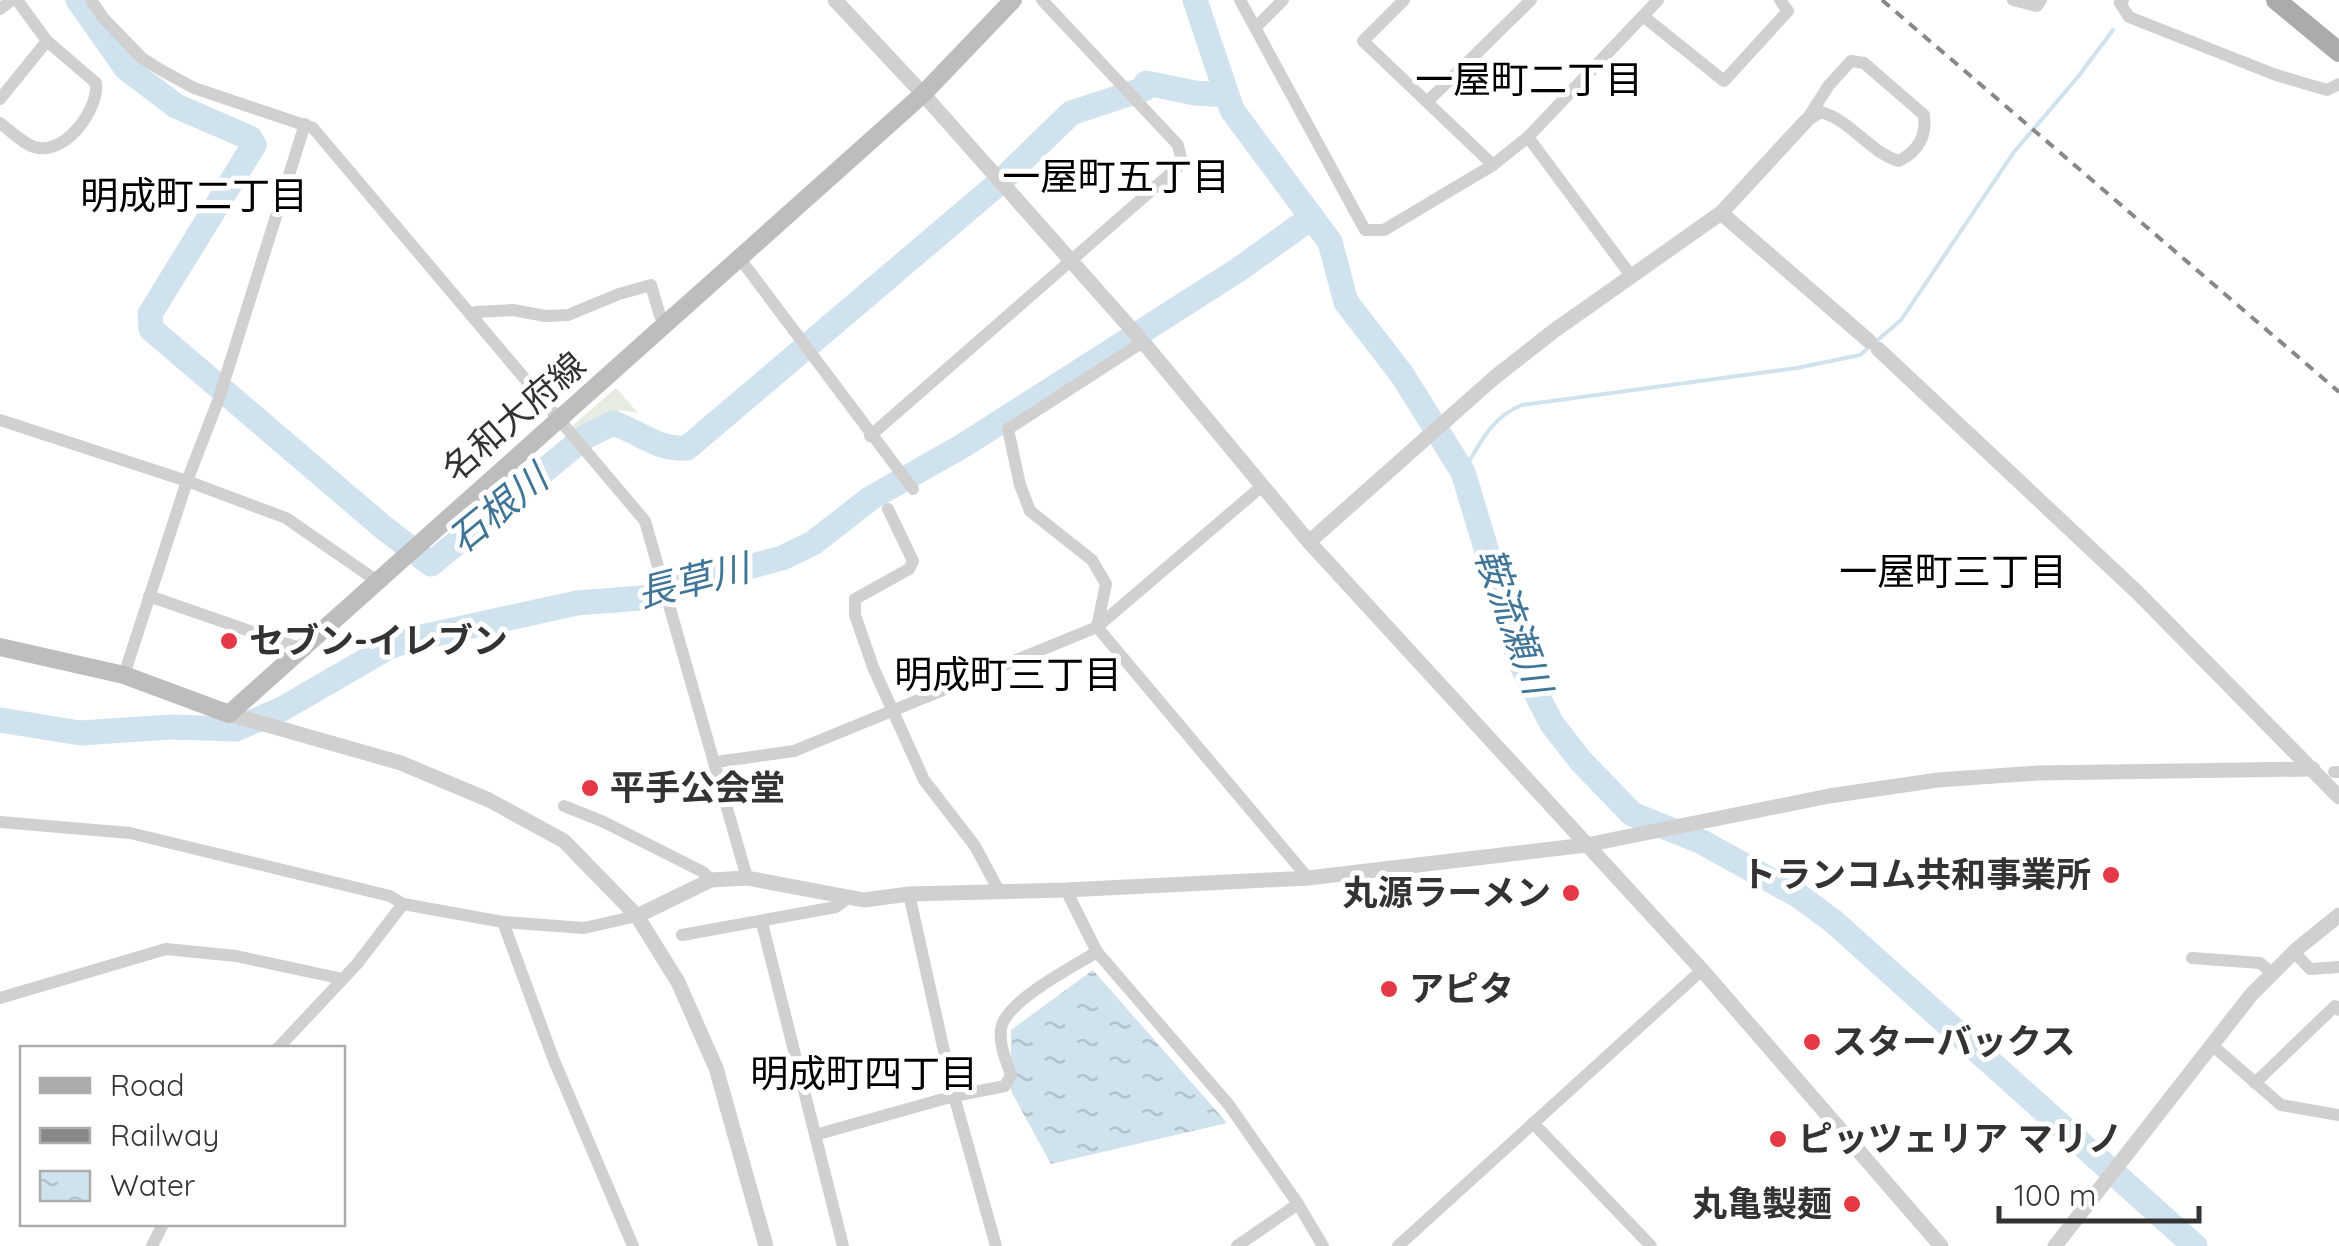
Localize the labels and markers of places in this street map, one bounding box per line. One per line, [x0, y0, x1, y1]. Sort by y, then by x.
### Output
place label: セブン-イレブン [249, 618, 508, 662]
marker: セブン-イレブン [218, 630, 240, 652]
place label: 平手公会堂 [610, 765, 785, 809]
marker: 平手公会堂 [579, 777, 601, 799]
place label: トランコム共和事業所 [1741, 852, 2091, 896]
marker: トランコム共和事業所 [2100, 864, 2122, 886]
place label: 丸源ラーメン [1342, 870, 1551, 914]
marker: 丸源ラーメン [1560, 882, 1582, 904]
place label: アピタ [1409, 966, 1514, 1010]
marker: アピタ [1378, 978, 1400, 1000]
place label: スターバックス [1832, 1019, 2076, 1063]
marker: スターバックス [1801, 1031, 1823, 1053]
place label: ピッツェリア マリノ [1798, 1116, 2123, 1160]
marker: ピッツェリア マリノ [1767, 1128, 1789, 1150]
place label: 丸亀製麺 [1692, 1181, 1832, 1225]
marker: 丸亀製麺 [1841, 1193, 1863, 1215]

